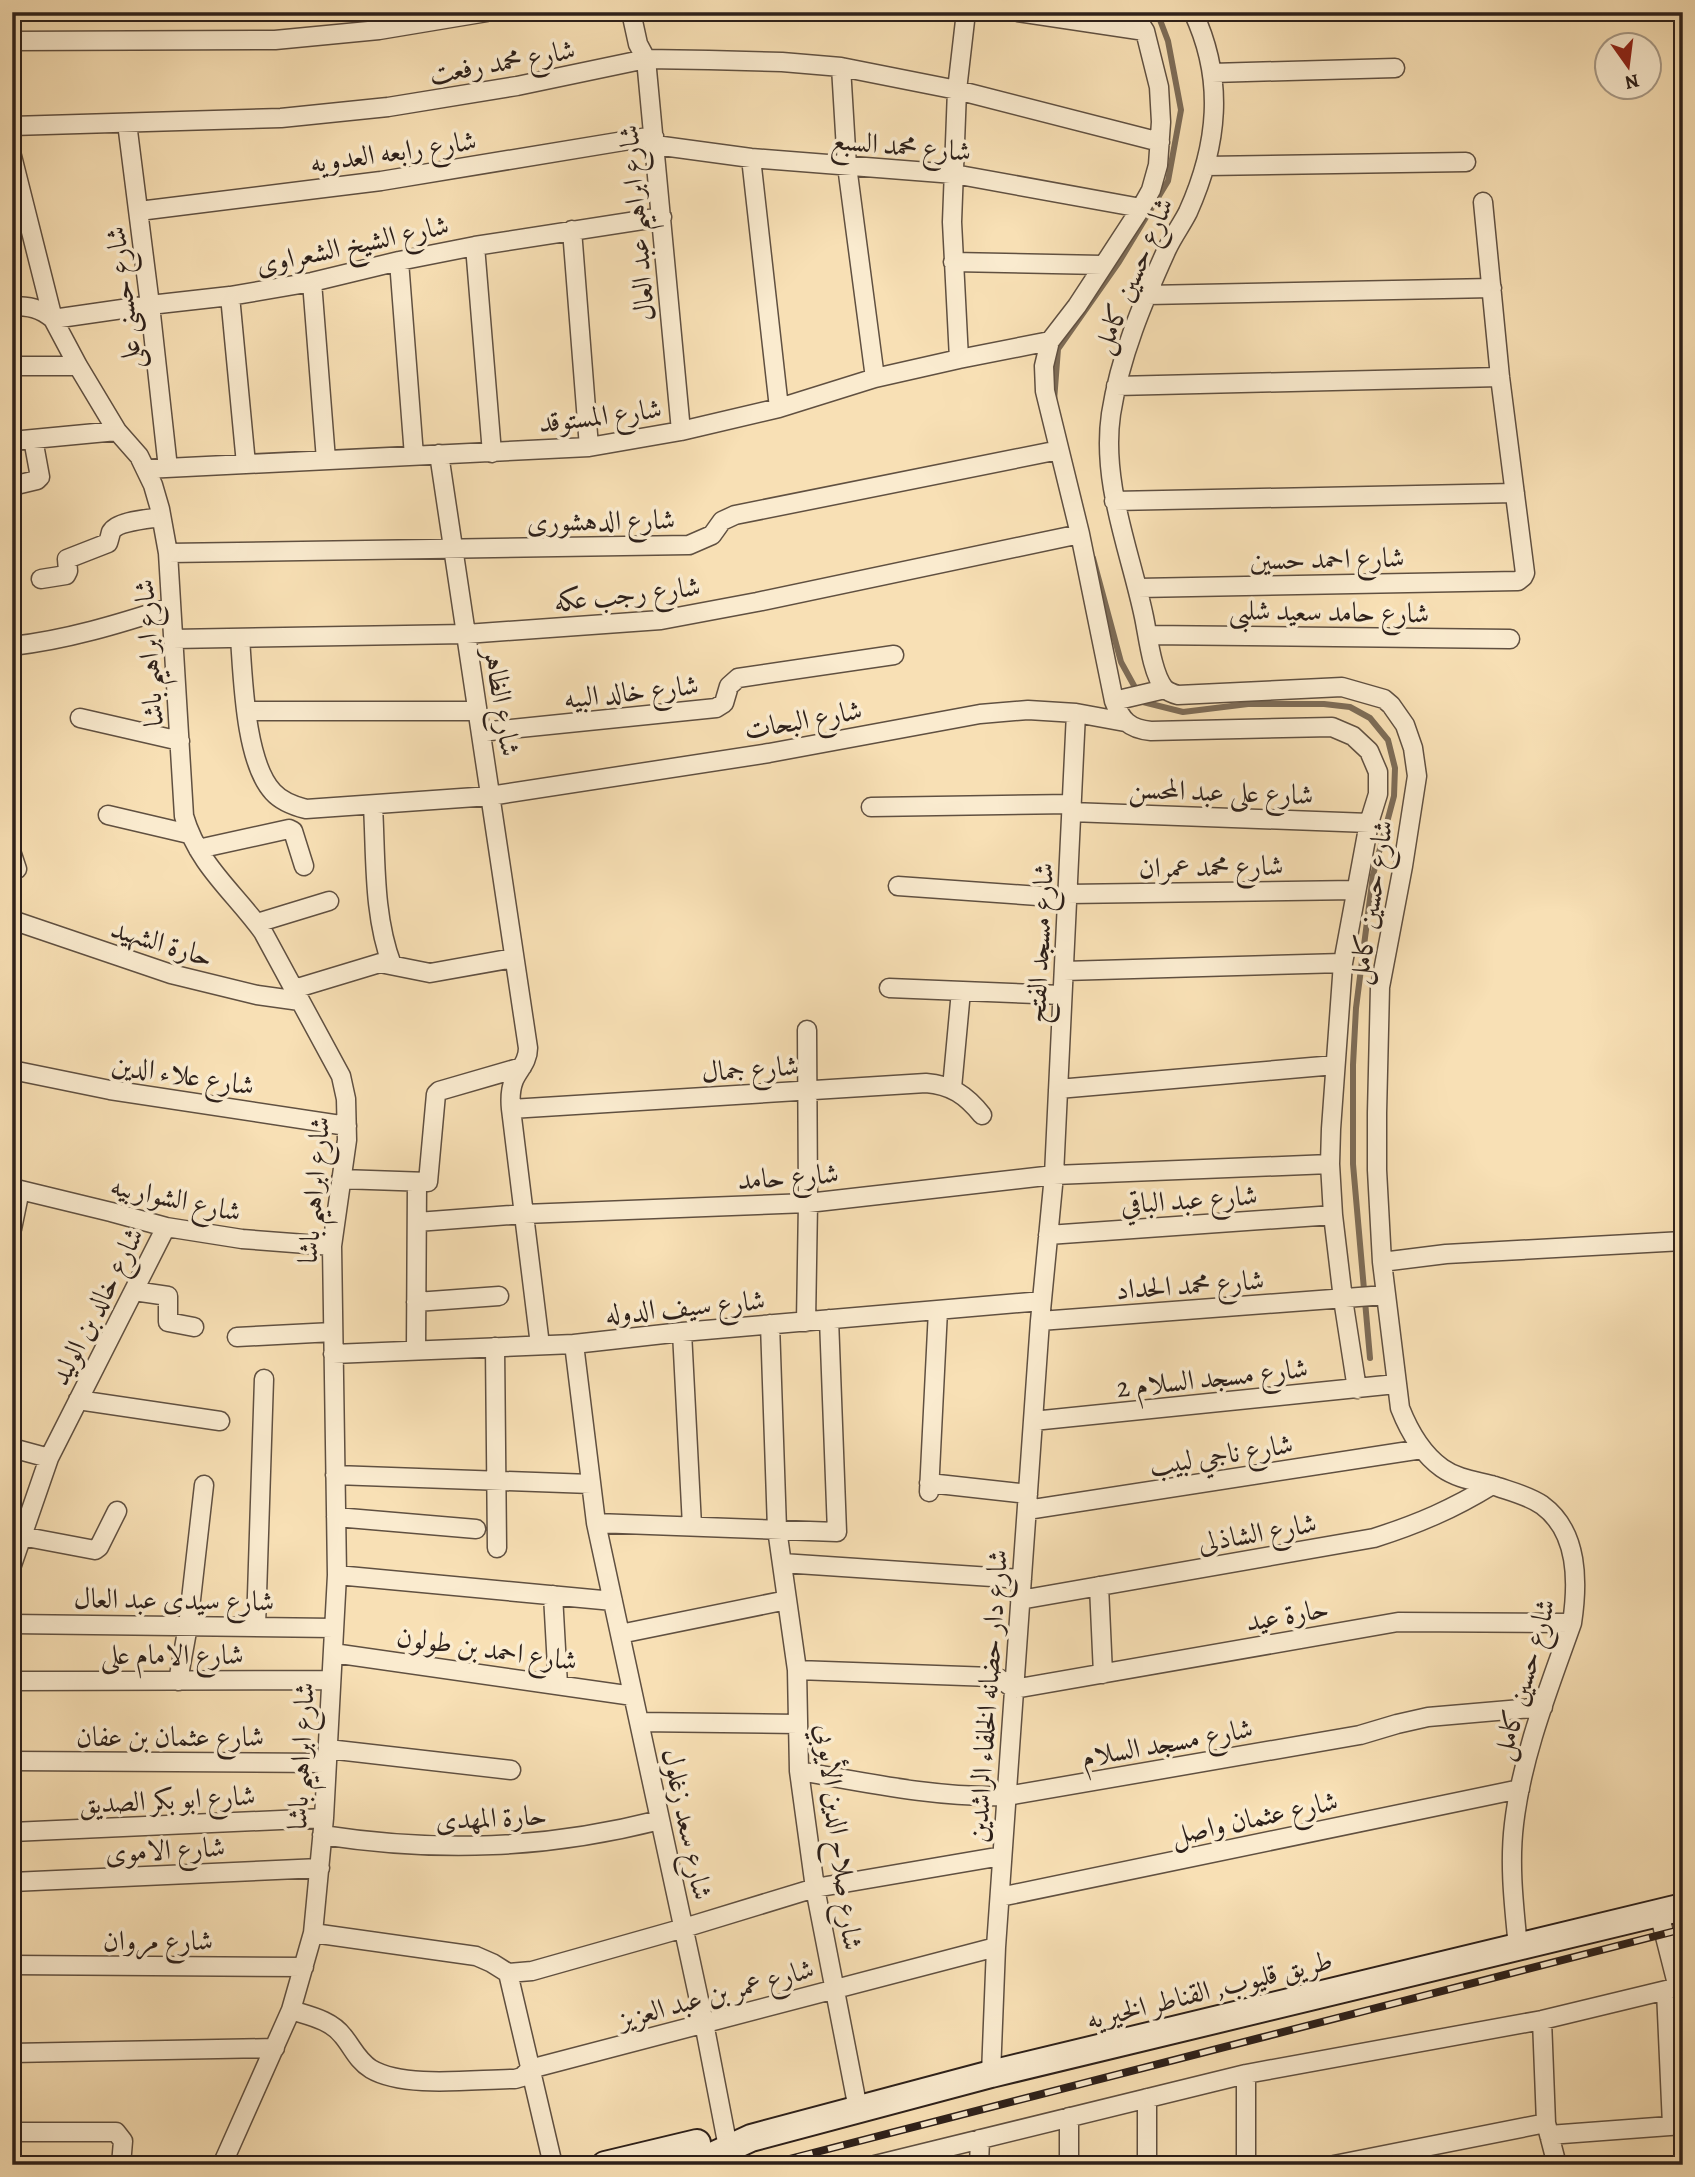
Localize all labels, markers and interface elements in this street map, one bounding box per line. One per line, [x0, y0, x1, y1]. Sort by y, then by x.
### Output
street label: شارع محمد رفعت [426, 30, 579, 97]
north arrow [1594, 32, 1664, 102]
text: N [1622, 67, 1642, 96]
street label: شارع رابعه العدويه [307, 121, 480, 186]
street label: شارع محمد السبع [829, 121, 973, 177]
street label: شارع ابراهيم عبد العال [609, 122, 672, 323]
street label: شارع حسين كامل [1083, 192, 1186, 361]
street label: شارع الشيخ الشعراوى [252, 206, 453, 289]
street label: شارع حسنى على [96, 224, 156, 372]
street label: شارع المستوقد [536, 390, 664, 446]
street label: شارع الدهشورى [526, 501, 676, 545]
street label: شارع احمد حسين [1249, 539, 1405, 583]
street label: شارع رجب عكه [552, 567, 703, 625]
street label: شارع ابراهيم باشا [125, 577, 181, 728]
street label: شارع حامد سعيد شلبى [1228, 591, 1430, 637]
street label: شارع الظاهر [470, 642, 529, 760]
street label: شارع خالد البيه [562, 666, 701, 722]
street label: شارع البحات [741, 691, 866, 753]
street label: شارع على عبد المحسن [1128, 770, 1314, 818]
street label: شارع حسين كامل [1339, 817, 1407, 988]
street label: شارع محمد عمران [1138, 847, 1284, 891]
street label: شارع مسجد الفتح [1017, 862, 1068, 1025]
street label: حارة الشهيد [106, 909, 217, 976]
street label: شارع علاء الدين [108, 1045, 257, 1109]
street label: شارع جمال [700, 1047, 801, 1095]
street label: شارع ابراهيم باشا [289, 1115, 347, 1266]
street label: شارع حامد [736, 1154, 840, 1203]
street label: شارع الشواربيه [106, 1167, 245, 1235]
street label: شارع عبد الباقي [1119, 1176, 1259, 1228]
street label: شارع خالد بن الوليد [41, 1221, 157, 1394]
street label: شارع محمد الحداد [1114, 1261, 1266, 1313]
street label: شارع سيف الدوله [603, 1281, 767, 1337]
street label: شارع مسجد السلام 2 [1114, 1349, 1310, 1412]
street label: شارع ناجي لبيب [1146, 1425, 1297, 1489]
street label: شارع الشاذلى [1195, 1504, 1320, 1566]
street label: شارع دار حضانه الخلفاء الراشدين [959, 1548, 1021, 1844]
street label: شارع سيدى عبد العال [73, 1579, 275, 1625]
street label: حارة عيد [1243, 1589, 1332, 1641]
street label: شارع حسين كامل [1483, 1594, 1569, 1765]
street label: شارع احمد بن طولون [394, 1618, 580, 1684]
street label: شارع الامام على [100, 1636, 244, 1679]
street label: شارع ابراهيم باشا [278, 1681, 332, 1831]
street label: شارع مسجد السلام [1078, 1709, 1257, 1782]
street label: شارع عثمان بن عفان [76, 1718, 264, 1760]
street label: شارع صلاح الدين الأيوبي [800, 1722, 872, 1953]
street label: شارع سعد زغلول [649, 1745, 722, 1904]
street label: شارع ابو بكر الصديق [78, 1776, 257, 1828]
street label: شارع عثمان واصل [1167, 1782, 1342, 1858]
street label: حارة المهدى [434, 1796, 548, 1840]
street label: شارع الاموى [104, 1828, 226, 1876]
street label: شارع مروان [103, 1922, 213, 1964]
street label: طريق قليوب, القناطر الخيريه [1082, 1941, 1337, 2039]
street label: شارع عمر بن عبد العزيز [611, 1950, 819, 2043]

